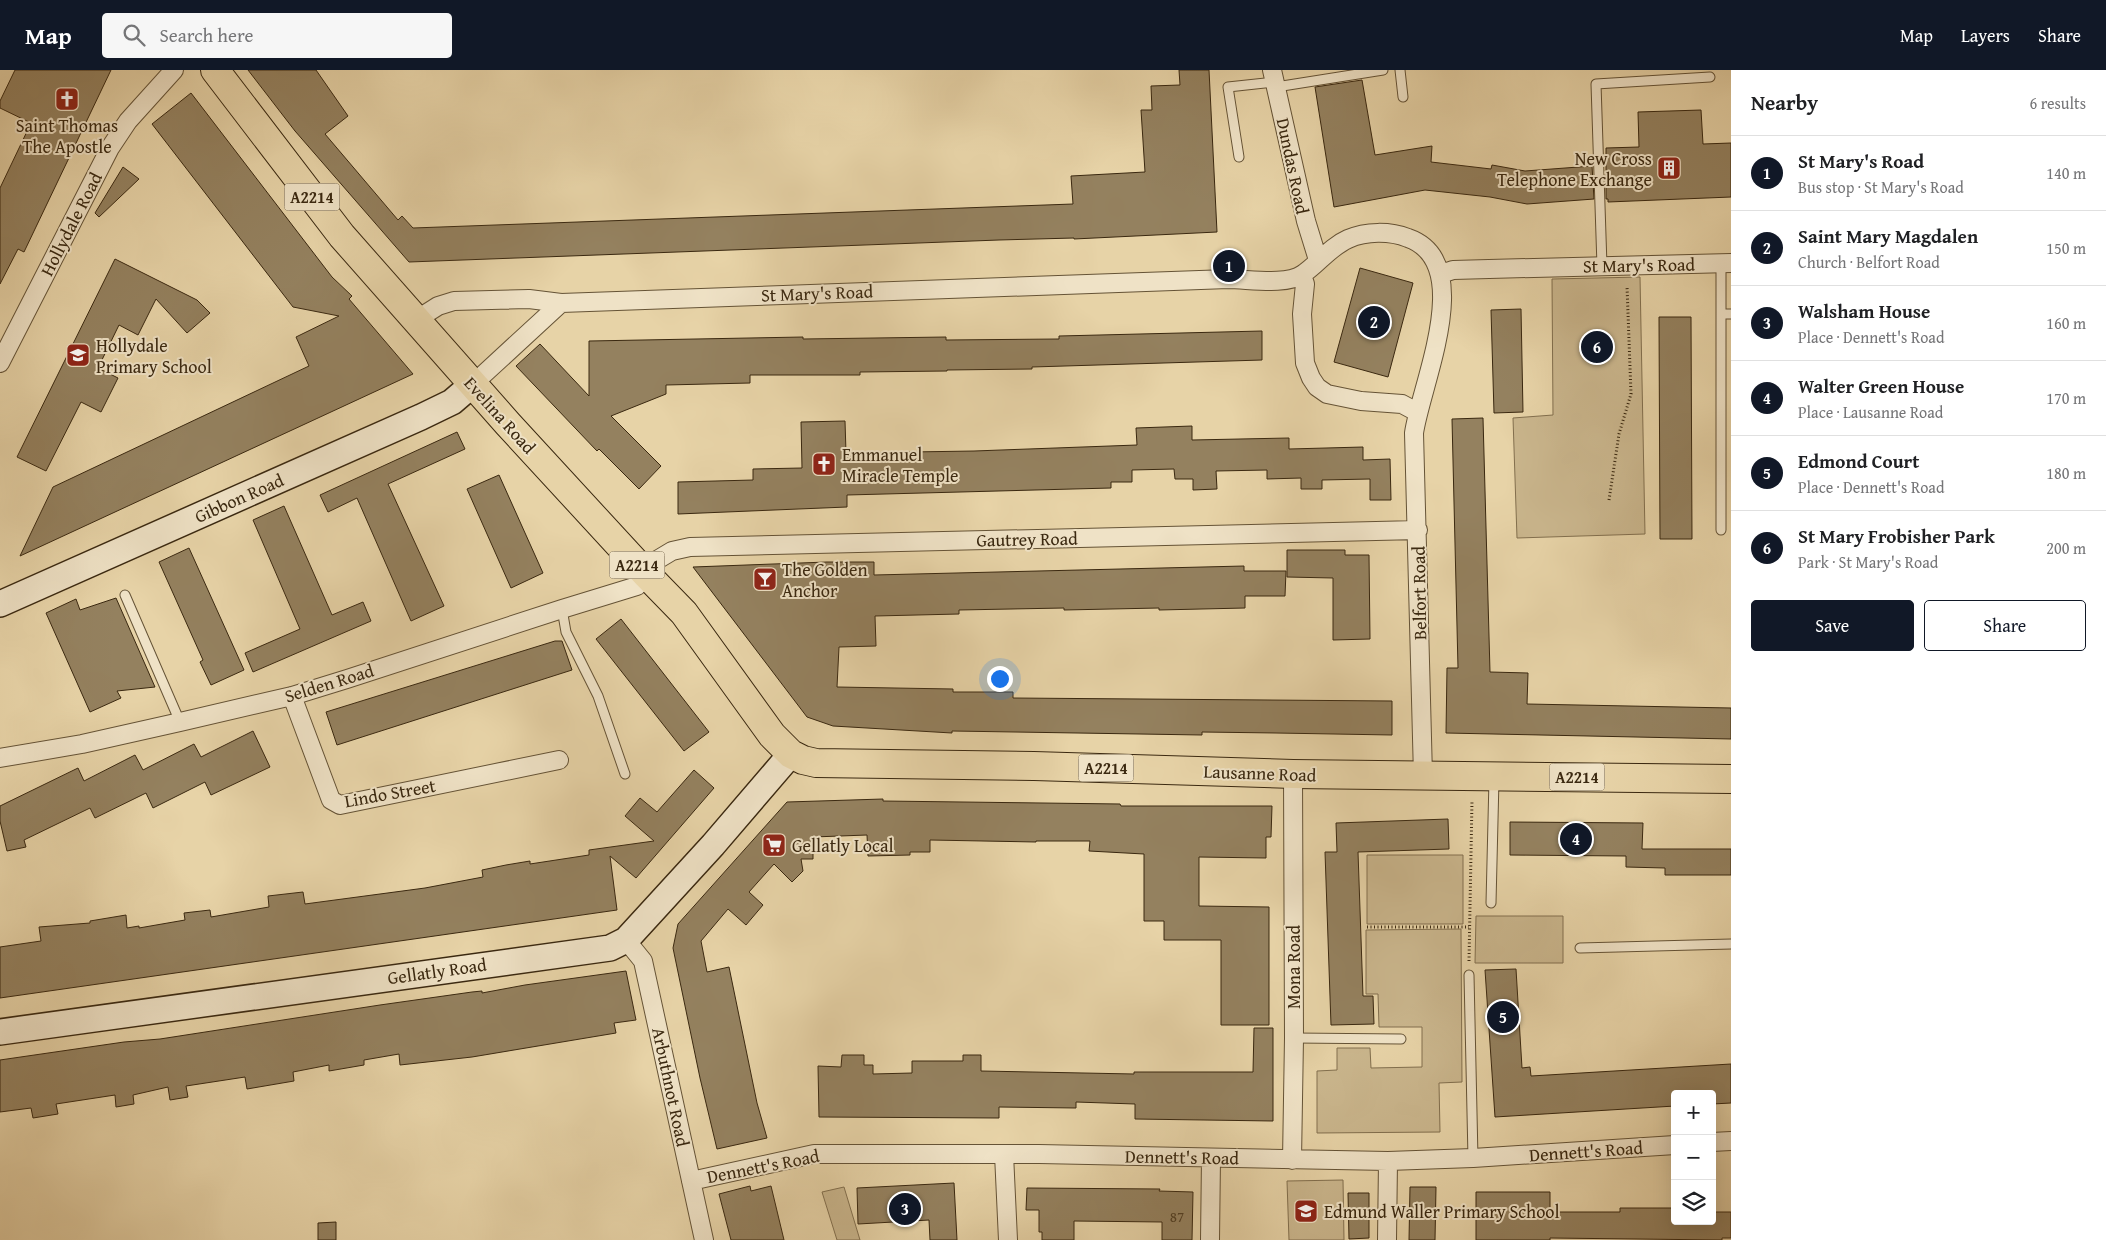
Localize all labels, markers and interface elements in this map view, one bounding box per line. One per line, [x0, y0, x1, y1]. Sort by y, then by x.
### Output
search box [102, 13, 452, 58]
text: Map [25, 18, 72, 53]
icon: search [120, 21, 148, 49]
text: Search here [160, 21, 253, 49]
text: Map [1900, 22, 1933, 49]
text: Layers [1961, 22, 2010, 49]
text: Share [2038, 22, 2081, 49]
church icon: Saint Thomas The Apostle [54, 86, 80, 112]
text: Nearby [1751, 87, 1818, 118]
text: 6 results [2029, 91, 2086, 115]
place label: Saint Thomas The Apostle [16, 112, 118, 160]
street label: Dundas Road [1270, 115, 1316, 217]
place label: New Cross Telephone Exchange [1497, 145, 1652, 193]
text: St Mary's Road [1798, 147, 1924, 175]
building icon: New Cross Telephone Exchange [1656, 155, 1682, 181]
text: 1 [1763, 161, 1771, 185]
text: 140 m [2046, 161, 2086, 185]
street label: Hollydale Road [33, 167, 109, 281]
text: Bus stop · St Mary's Road [1798, 175, 1964, 199]
road number: A2214 [284, 184, 340, 210]
text: Saint Mary Magdalen [1798, 222, 1978, 250]
text: 2 [1763, 236, 1771, 260]
text: 150 m [2046, 236, 2086, 260]
pin: 1 [1213, 247, 1245, 285]
text: Church · Belfort Road [1798, 250, 1940, 274]
street label: St Mary's Road [1583, 251, 1696, 279]
street label: St Mary's Road [760, 278, 874, 308]
text: Walsham House [1798, 297, 1930, 325]
pin: 2 [1358, 303, 1390, 341]
text: 3 [1763, 311, 1771, 335]
text: 160 m [2046, 311, 2086, 335]
text: Place · Dennett's Road [1798, 325, 1944, 349]
pin: 6 [1581, 328, 1613, 366]
place label: Hollydale Primary School [96, 332, 212, 380]
school or university icon: Hollydale Primary School [65, 342, 91, 368]
street label: Evelina Road [458, 370, 543, 460]
text: Walter Green House [1798, 372, 1964, 400]
text: 4 [1763, 386, 1771, 410]
text: 170 m [2046, 386, 2086, 410]
text: Place · Lausanne Road [1798, 400, 1943, 424]
place label: Emmanuel Miracle Temple [842, 441, 958, 489]
text: Edmond Court [1798, 447, 1919, 475]
church icon: Emmanuel Miracle Temple [811, 451, 837, 477]
text: 5 [1763, 461, 1771, 485]
text: 180 m [2046, 461, 2086, 485]
street label: Gibbon Road [190, 466, 288, 530]
text: Place · Dennett's Road [1798, 475, 1944, 499]
text: St Mary Frobisher Park [1798, 522, 1995, 550]
street label: Gautrey Road [976, 525, 1078, 553]
text: 6 [1763, 536, 1771, 560]
text: 200 m [2046, 536, 2086, 560]
street label: Belfort Road [1405, 545, 1433, 640]
text: Park · St Mary's Road [1798, 550, 1938, 574]
road number: A2214 [610, 552, 664, 578]
place label: The Golden Anchor [782, 556, 868, 604]
bar icon: The Golden Anchor [752, 566, 778, 592]
button: Save [1751, 600, 1914, 651]
button: Share [1924, 600, 2086, 651]
street label: Selden Road [281, 657, 377, 709]
your location [987, 666, 1013, 692]
road number: A2214 [1078, 754, 1134, 781]
street label: Lausanne Road [1203, 758, 1317, 788]
road number: A2214 [1550, 764, 1604, 790]
street label: Lindo Street [342, 772, 438, 814]
pin: 4 [1560, 820, 1592, 858]
supermarket icon: Gellatly Local [761, 832, 787, 858]
place label: Gellatly Local [792, 832, 894, 859]
street label: Mona Road [1280, 925, 1307, 1009]
street label: Gellatly Road [386, 951, 489, 991]
pin: 5 [1487, 998, 1519, 1036]
street label: Arbuthnot Road [645, 1025, 697, 1149]
map controls [1671, 1090, 1716, 1225]
button: + [1671, 1090, 1716, 1135]
street label: Dennett's Road [1528, 1134, 1644, 1168]
button: − [1671, 1135, 1716, 1180]
street label: Dennett's Road [704, 1142, 822, 1190]
street label: Dennett's Road [1125, 1143, 1240, 1172]
button: layers [1671, 1180, 1716, 1225]
pin: 3 [889, 1190, 921, 1228]
school or university icon: Edmund Waller Primary School [1293, 1198, 1319, 1224]
place label: Edmund Waller Primary School [1324, 1198, 1560, 1225]
house number: 87 [1170, 1206, 1184, 1227]

